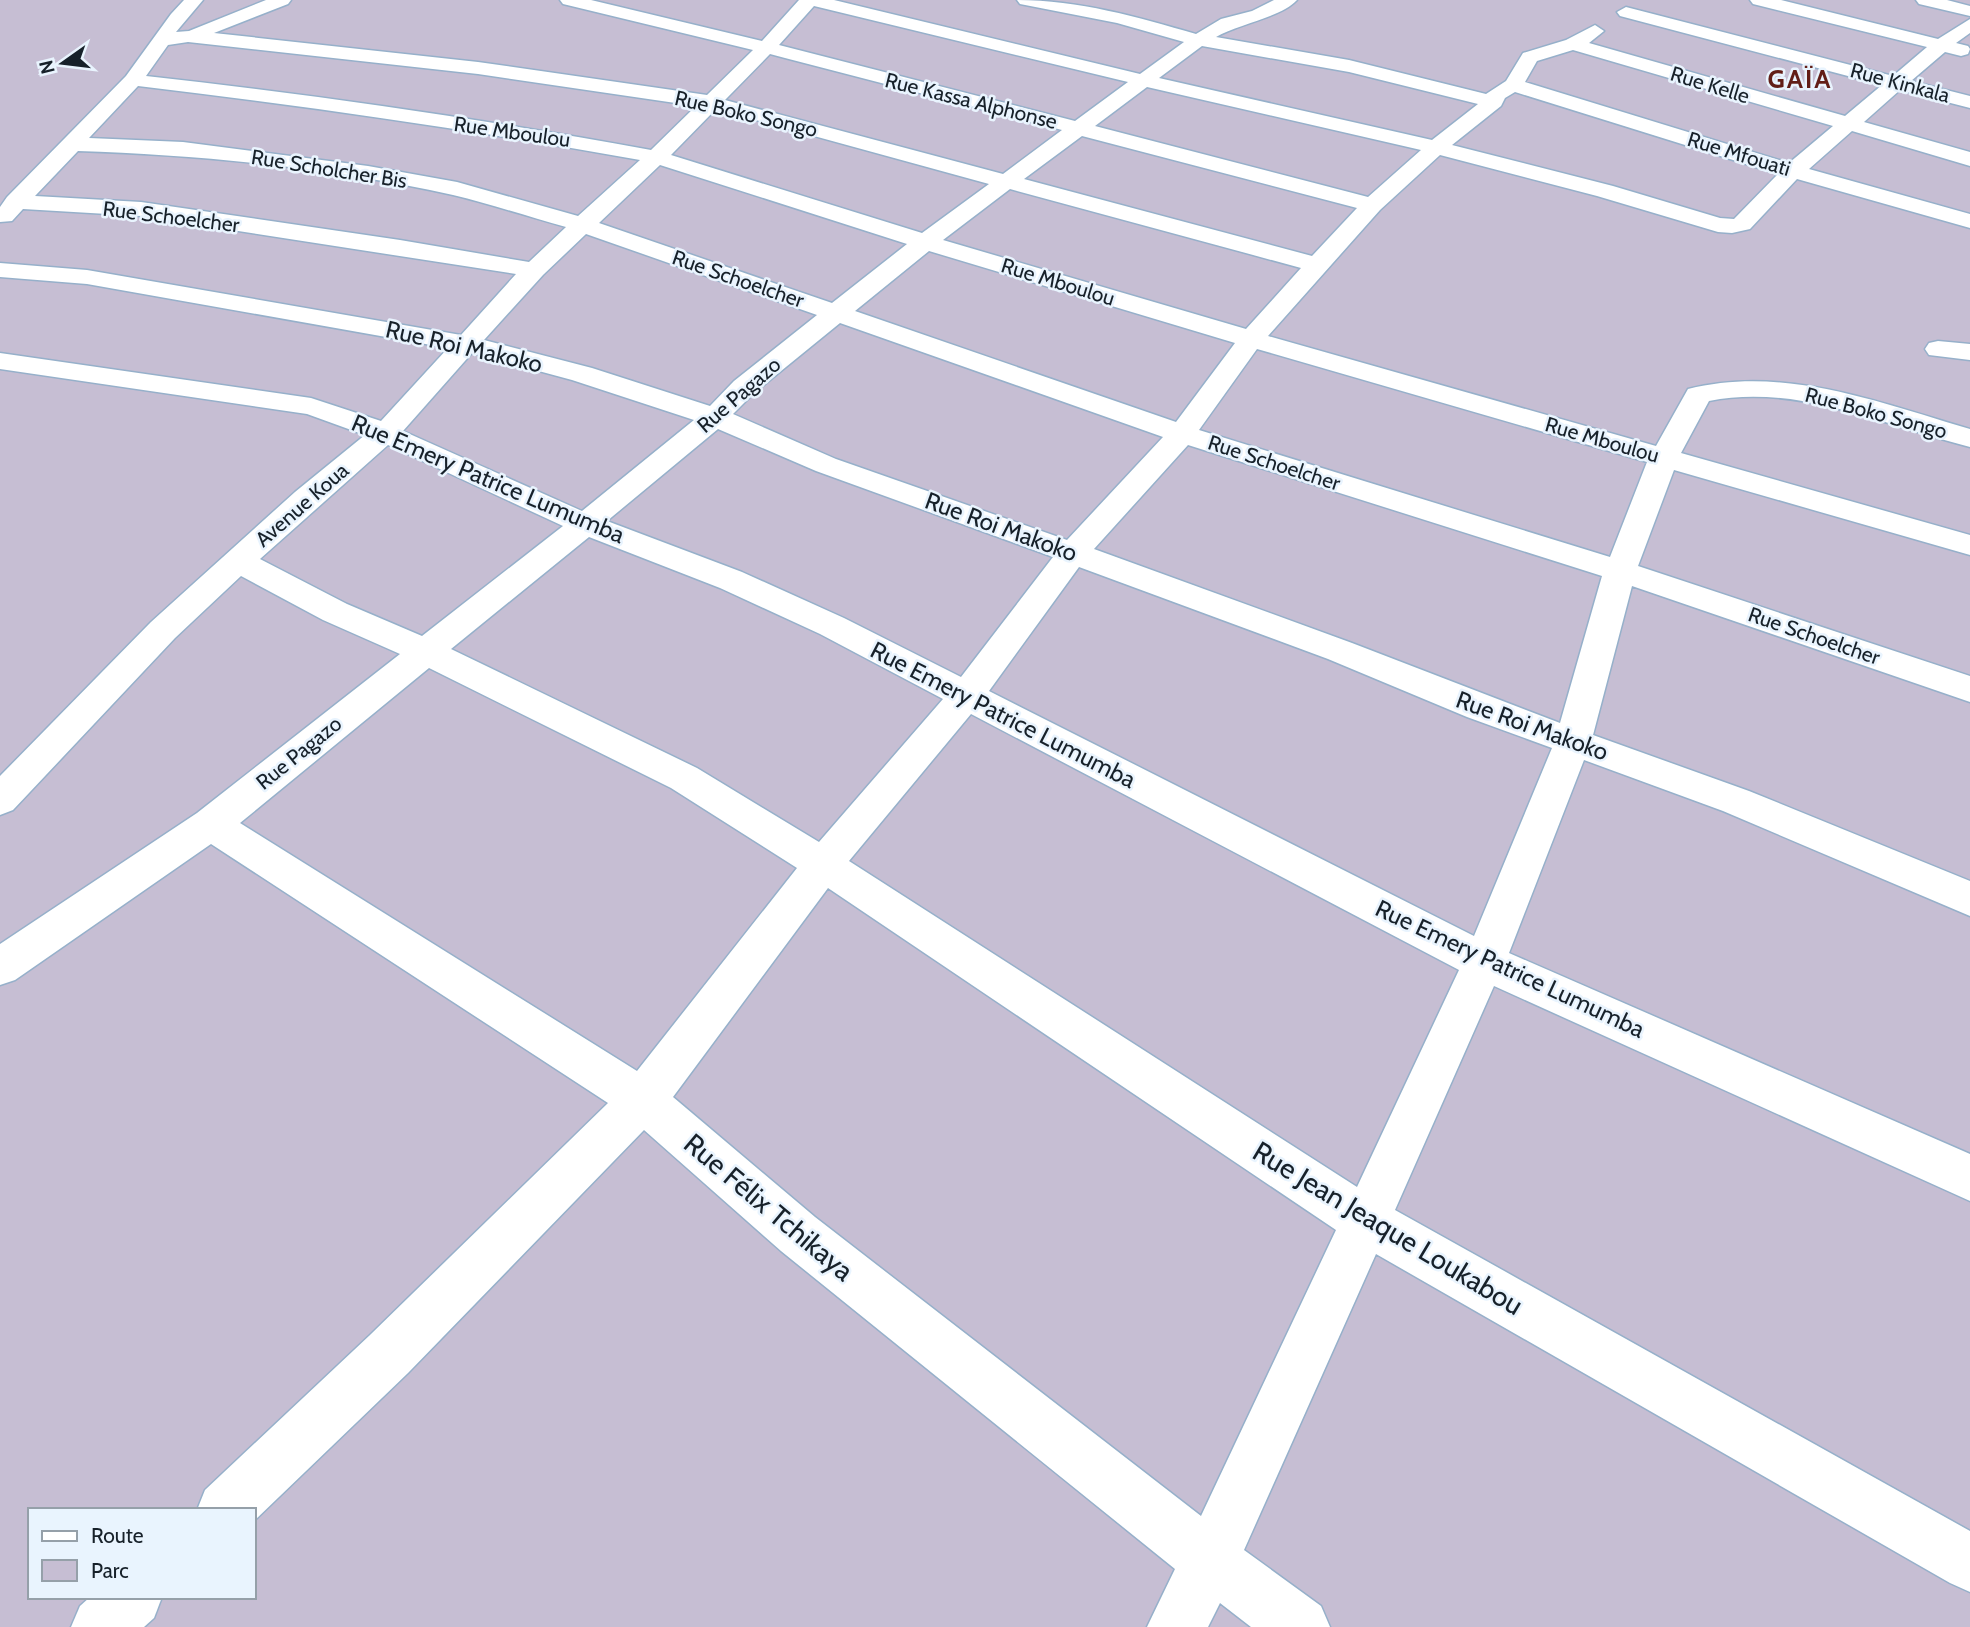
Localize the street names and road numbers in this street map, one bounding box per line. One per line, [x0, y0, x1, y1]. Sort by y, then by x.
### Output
street label: Rue Kinkala [1848, 57, 1953, 108]
street label: Rue Kelle [1668, 61, 1753, 108]
street label: Rue Kassa Alphonse [882, 67, 1060, 134]
street label: Rue Boko Songo [672, 85, 820, 142]
street label: Rue Mboulou [452, 111, 572, 152]
street label: Rue Mfouati [1685, 126, 1794, 181]
street label: Rue Scholcher Bis [250, 144, 409, 193]
street label: Rue Schoelcher [101, 196, 241, 237]
street label: Rue Schoelcher [669, 244, 808, 313]
street label: Rue Mboulou [998, 252, 1118, 311]
street label: Rue Roi Makoko [383, 314, 545, 379]
street label: Rue Pagazo [692, 352, 786, 438]
street label: Rue Boko Songo [1802, 382, 1950, 443]
street label: Rue Emery Patrice Lumumba [347, 408, 630, 549]
street label: Rue Mboulou [1542, 411, 1662, 468]
street label: Rue Schoelcher [1205, 429, 1344, 496]
street label: Avenue Koua [250, 457, 353, 552]
street label: Rue Roi Makoko [921, 486, 1081, 567]
street label: Rue Schoelcher [1745, 601, 1884, 670]
street label: Rue Emery Patrice Lumumba [866, 635, 1141, 794]
street label: Rue Roi Makoko [1452, 685, 1612, 766]
street label: Rue Pagazo [251, 711, 346, 795]
street label: Rue Emery Patrice Lumumba [1371, 893, 1650, 1044]
street label: Rue Félix Tchikaya [677, 1126, 861, 1288]
street label: Rue Jean Jeaque Loukabou [1247, 1134, 1529, 1322]

